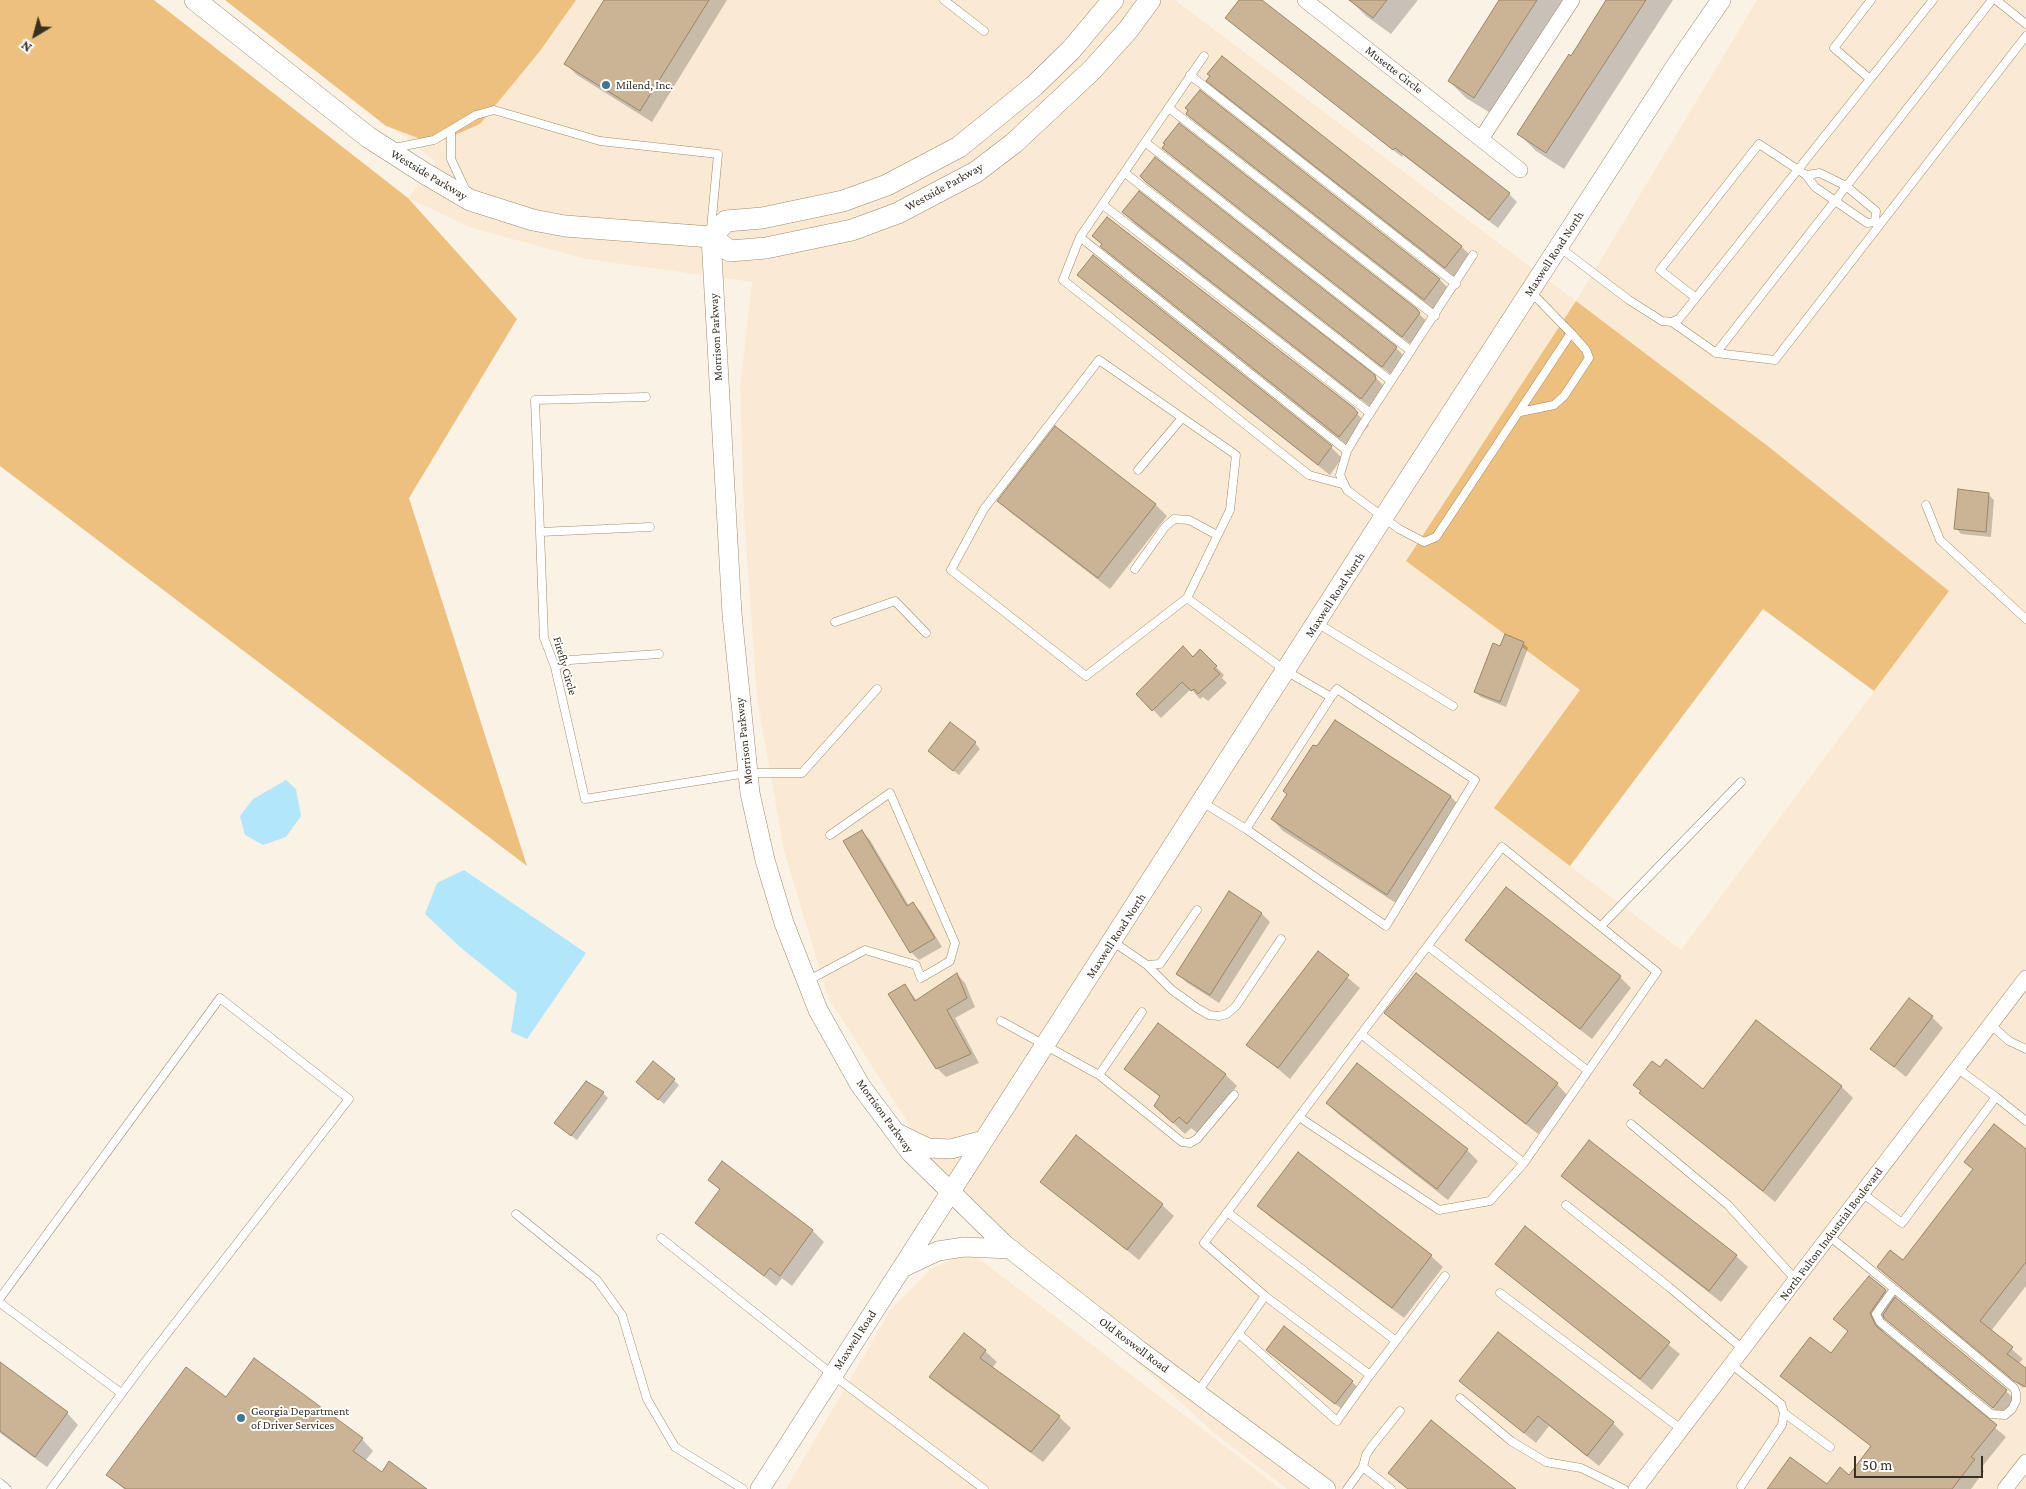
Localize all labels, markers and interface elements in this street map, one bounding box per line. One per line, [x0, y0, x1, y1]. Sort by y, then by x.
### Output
north arrow [10, 10, 60, 60]
text: N [17, 38, 35, 56]
street label: Musette Circle [1362, 43, 1426, 97]
place label: Milend, Inc. [616, 78, 673, 92]
marker: Milend, Inc. [600, 79, 612, 91]
street label: Westside Parkway [388, 146, 470, 204]
street label: Westside Parkway [902, 160, 986, 214]
street label: Maxwell Road North [1521, 209, 1587, 299]
street label: Morrison Parkway [707, 293, 725, 381]
street label: Maxwell Road North [1302, 550, 1368, 640]
street label: Firefly Circle [550, 635, 580, 697]
street label: Morrison Parkway [732, 697, 756, 785]
street label: Maxwell Road North [1083, 891, 1149, 981]
street label: Morrison Parkway [853, 1076, 917, 1156]
street label: North Fulton Industrial Boulevard [1776, 1165, 1886, 1303]
street label: Maxwell Road [830, 1308, 880, 1372]
street label: Old Roswell Road [1096, 1314, 1172, 1376]
place label: Georgia Department of Driver Services [251, 1404, 349, 1432]
marker: Georgia Department of Driver Services [235, 1412, 247, 1424]
scale bar [1856, 1446, 1985, 1478]
text: 50 m [1862, 1457, 1892, 1473]

